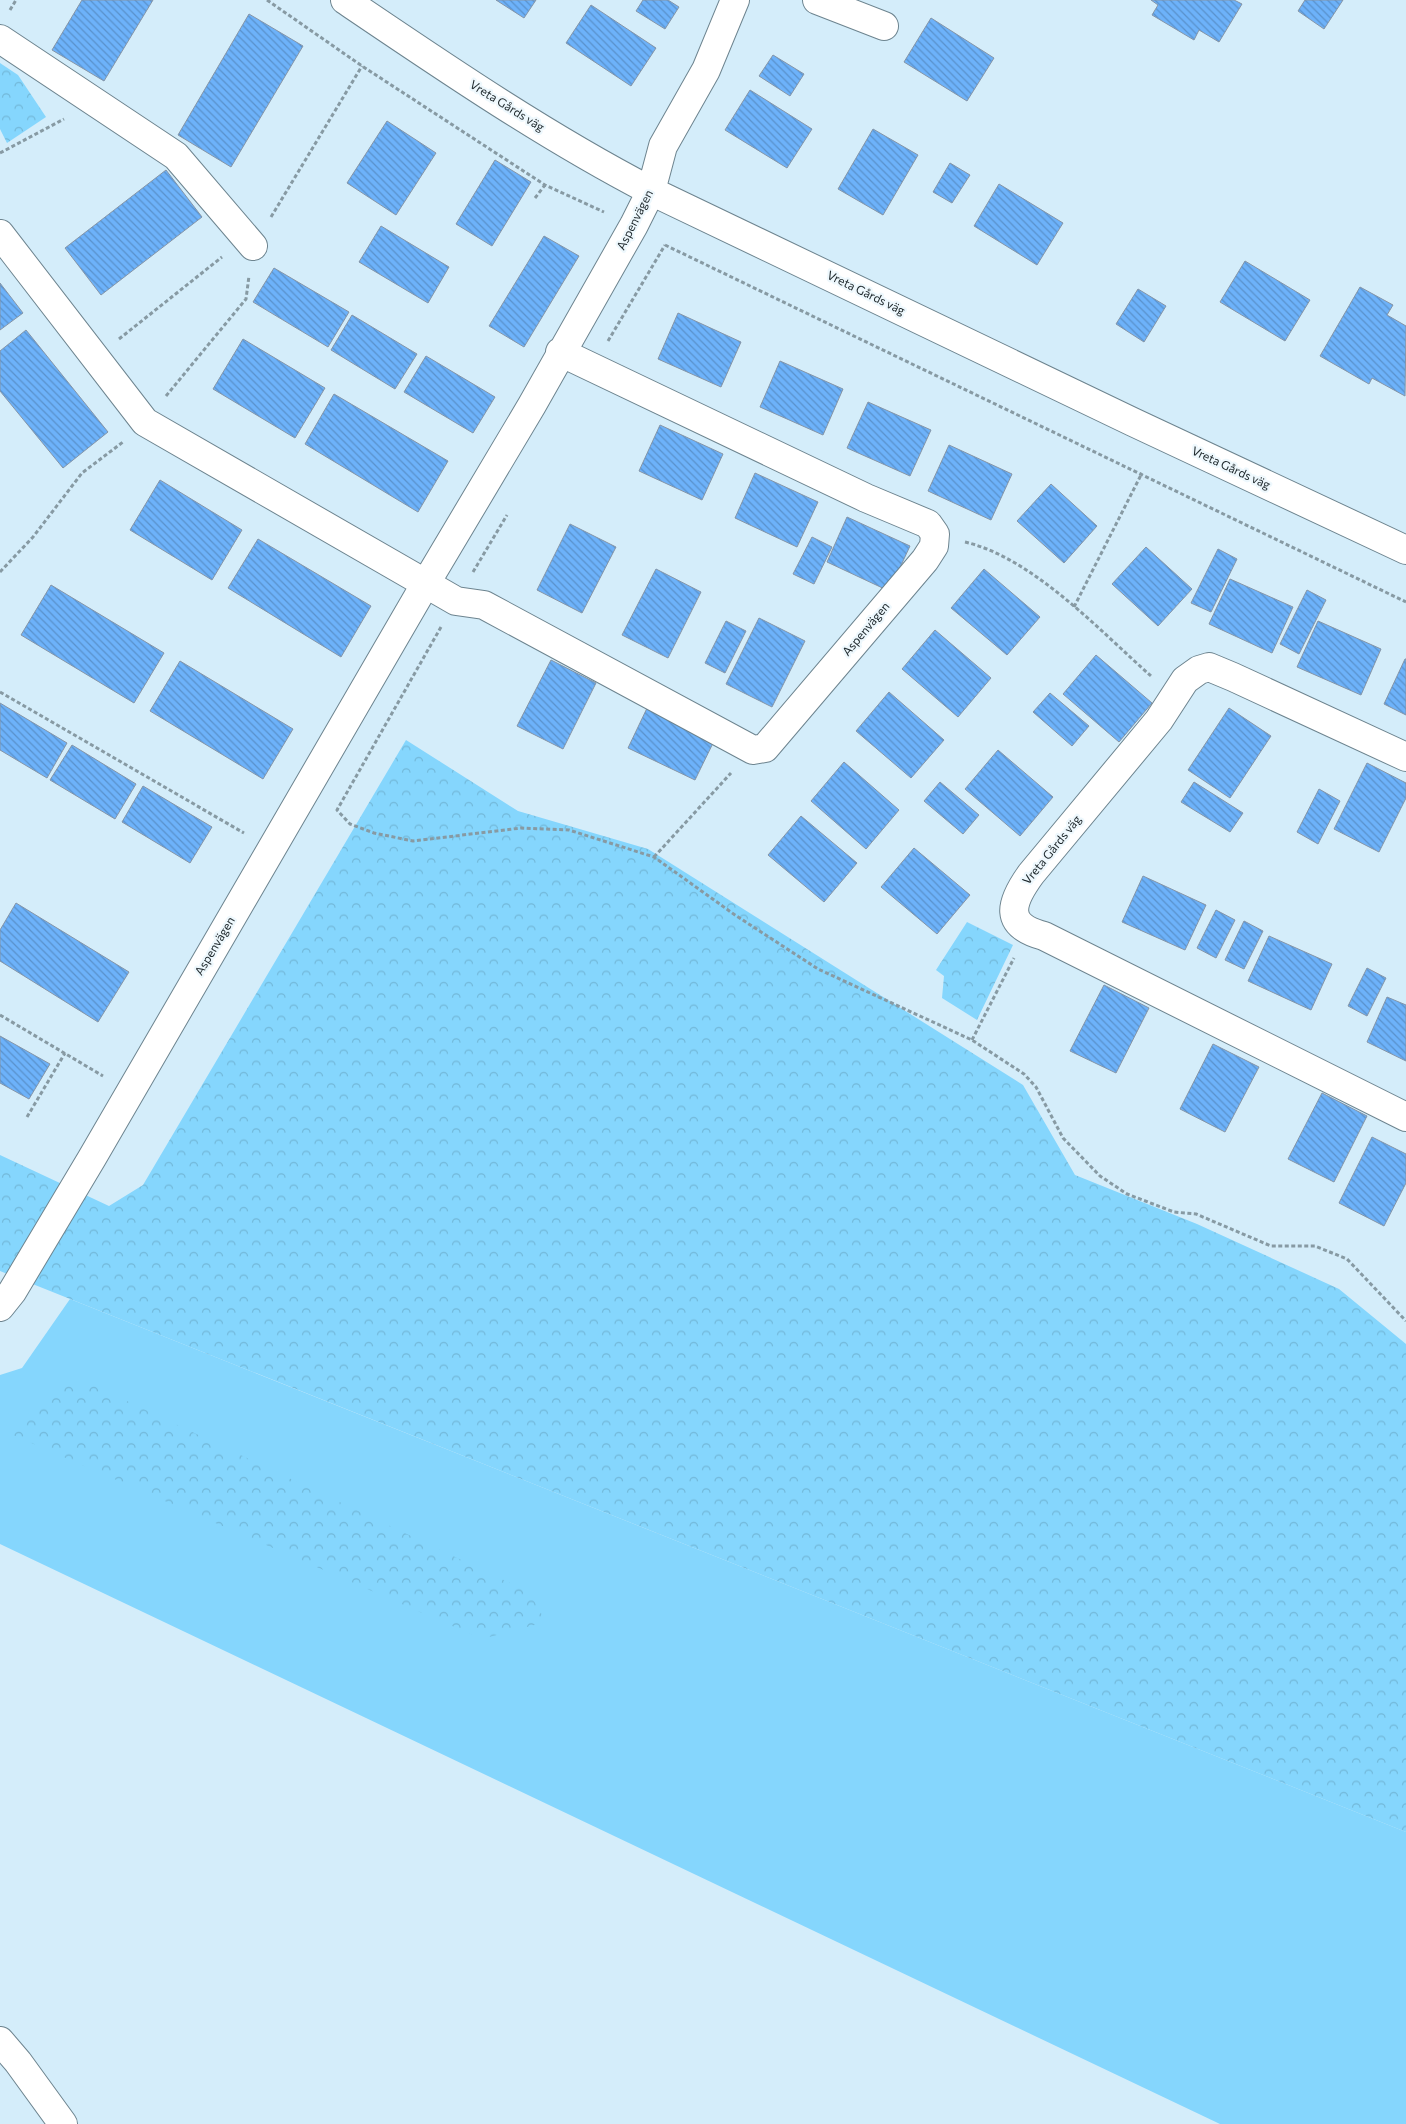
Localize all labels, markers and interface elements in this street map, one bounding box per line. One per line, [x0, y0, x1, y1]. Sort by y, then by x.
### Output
street label: Vreta Gårds väg [468, 77, 548, 134]
street label: Aspenvägen [613, 187, 655, 252]
street label: Vreta Gårds väg [825, 267, 908, 317]
street label: Vreta Gårds väg [1190, 443, 1273, 492]
street label: Aspenvägen [839, 599, 892, 658]
street label: Vreta Gårds väg [1019, 812, 1084, 887]
street label: Aspenvägen [191, 914, 237, 977]

